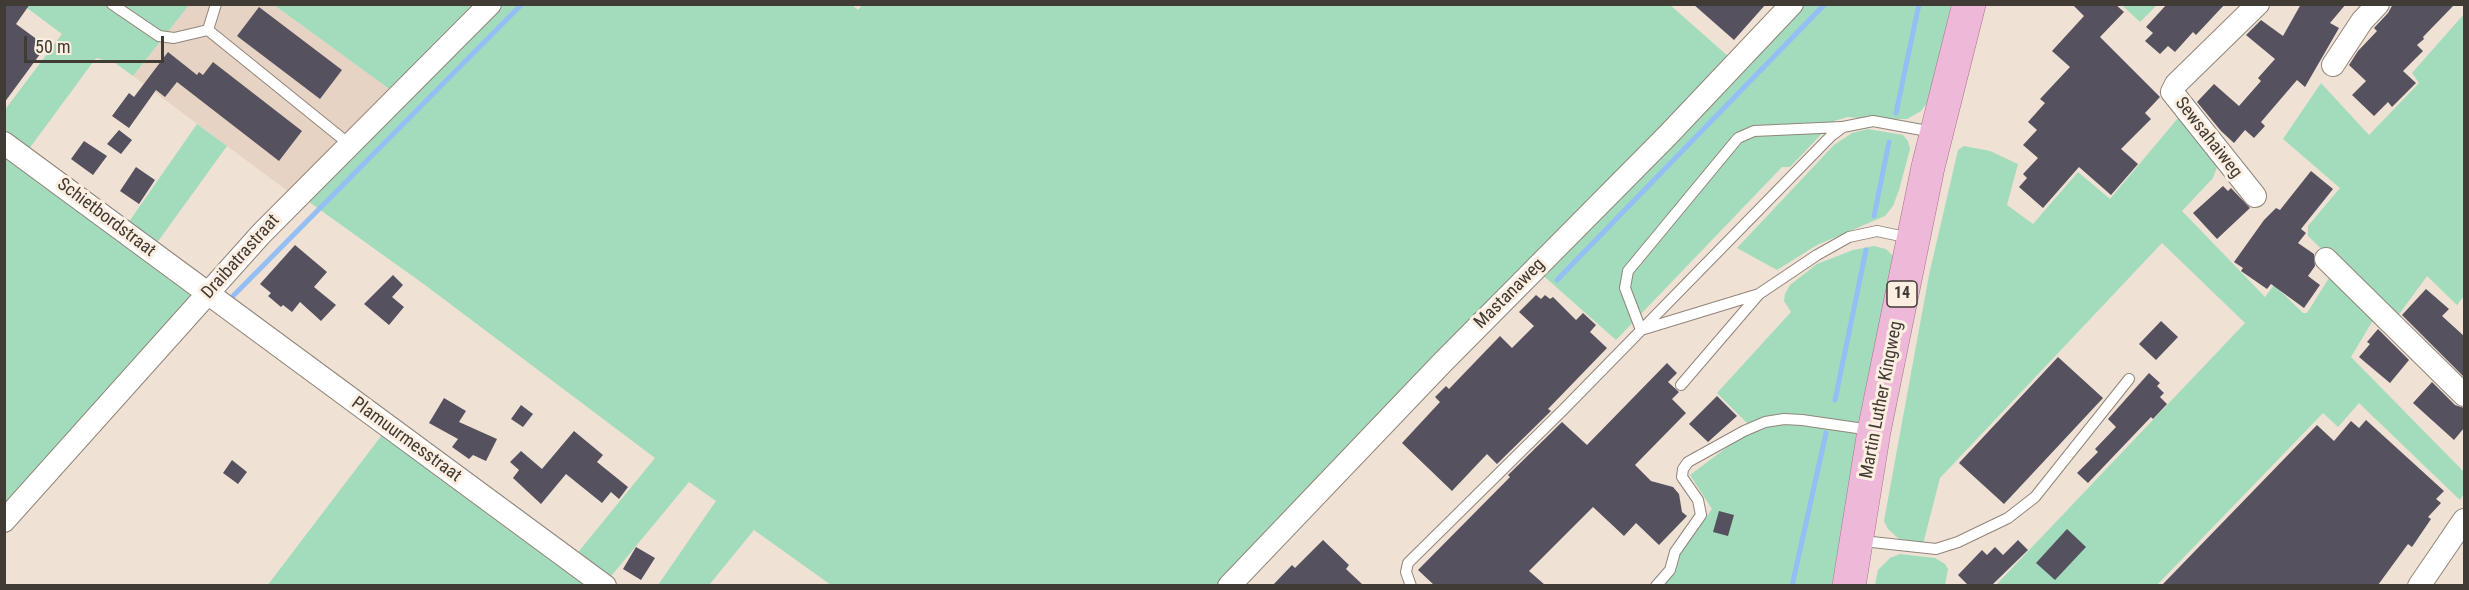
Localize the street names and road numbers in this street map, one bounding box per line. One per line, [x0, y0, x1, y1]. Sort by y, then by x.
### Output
street label: Sewsahaiweg [2170, 93, 2246, 183]
street label: Schietbordstraat [53, 174, 159, 262]
street label: Draibatrastraat [198, 210, 284, 304]
street label: Mastanaweg [1470, 254, 1550, 334]
road number: 14 [1887, 281, 1917, 307]
street label: Martin Luther Kingweg [1856, 319, 1908, 481]
street label: Plamuurmesstraat [347, 393, 465, 487]

